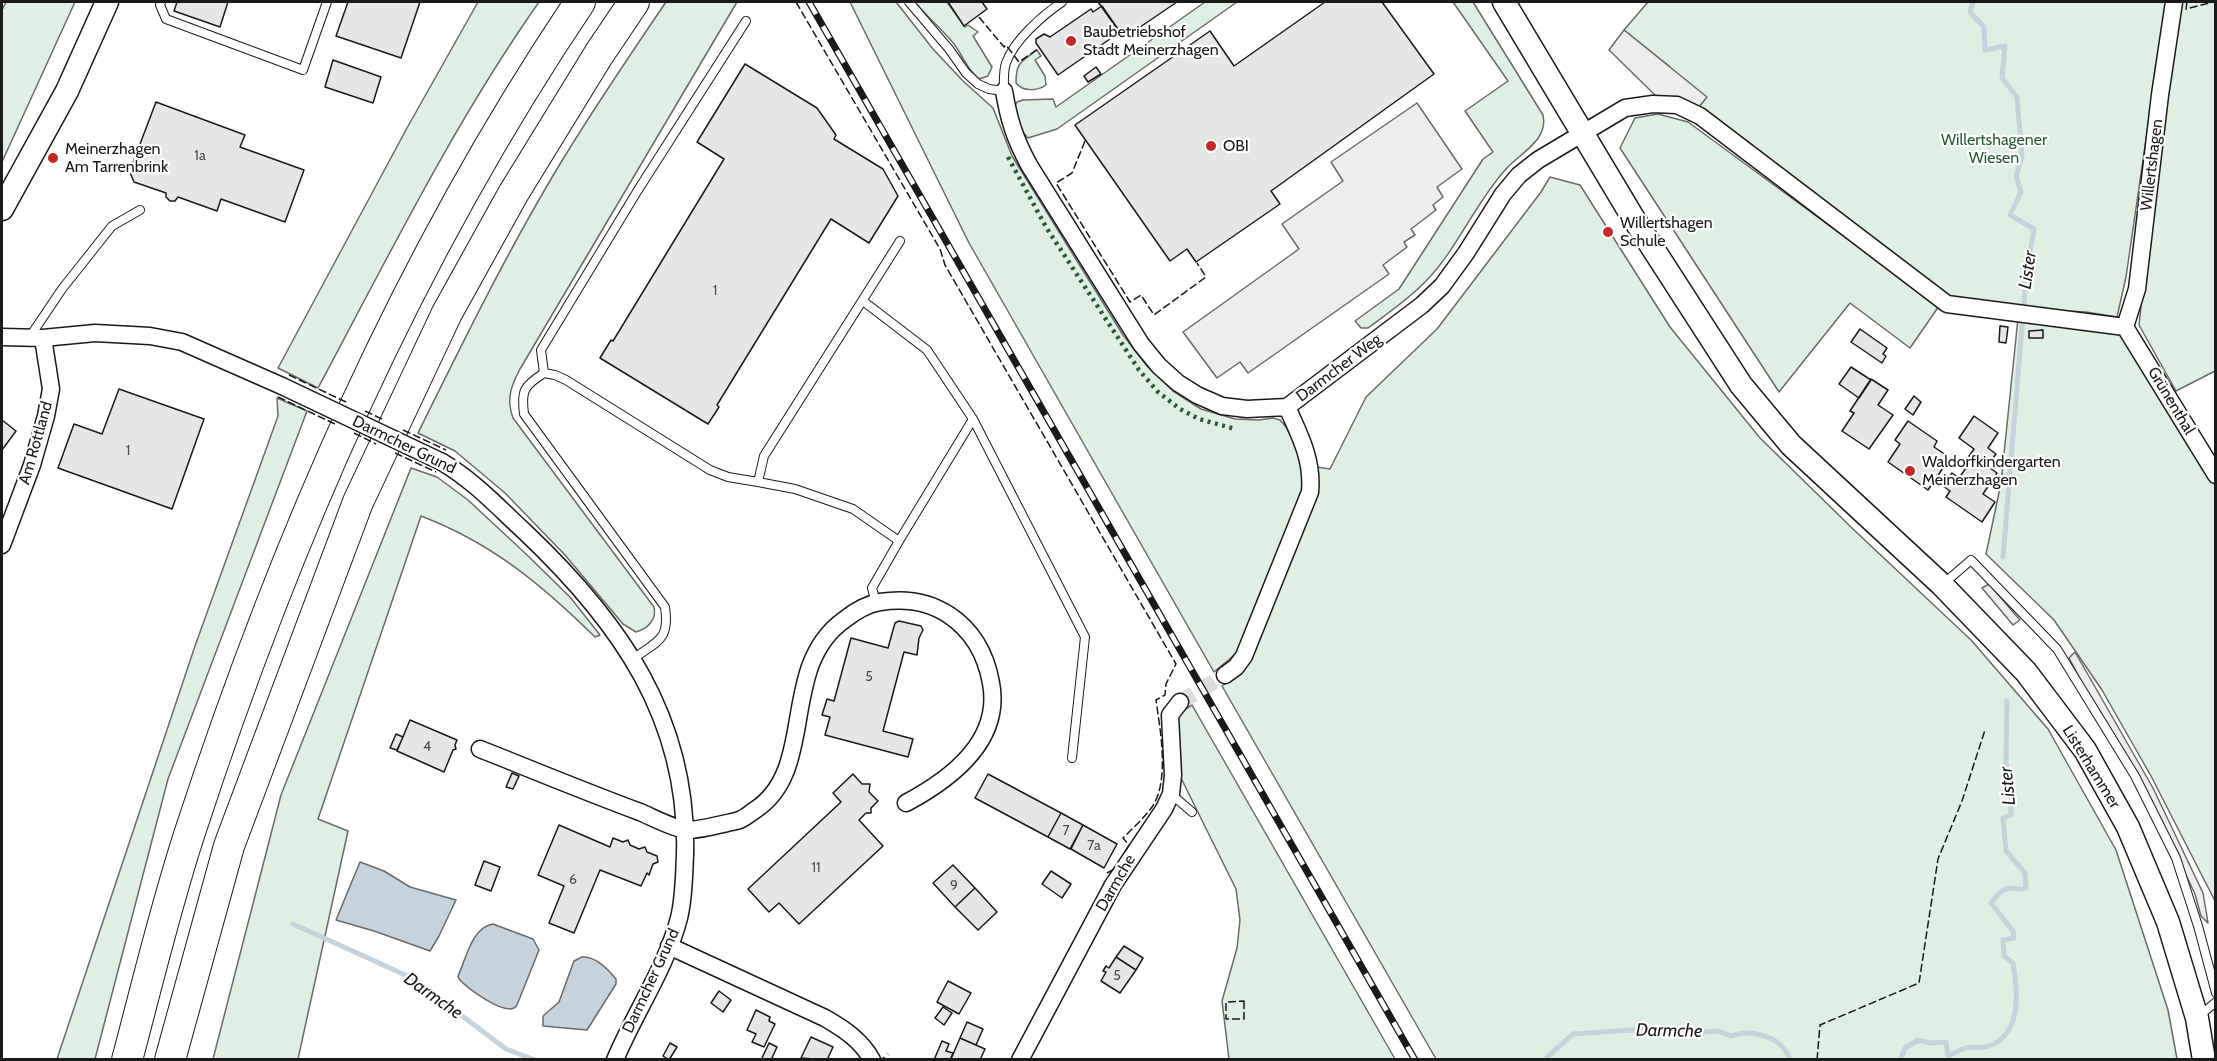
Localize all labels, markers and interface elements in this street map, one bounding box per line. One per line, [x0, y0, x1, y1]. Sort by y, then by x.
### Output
place label: Baubetriebshof Stadt Meinerzhagen [1083, 22, 1219, 60]
marker: Baubetriebshof Stadt Meinerzhagen [1064, 34, 1078, 48]
street label: Willertshagen [2137, 118, 2167, 212]
park label: Willertshagener Wiesen [1941, 130, 2047, 168]
place label: OBI [1223, 136, 1249, 156]
place label: Meinerzhagen Am Tarrenbrink [65, 139, 168, 177]
marker: OBI [1204, 139, 1218, 153]
house number: 1a [194, 148, 206, 164]
marker: Meinerzhagen Am Tarrenbrink [46, 151, 60, 165]
place label: Willertshagen Schule [1620, 213, 1713, 251]
marker: Willertshagen Schule [1601, 225, 1615, 239]
water label: Lister [2015, 249, 2041, 291]
house number: 1 [713, 283, 717, 299]
street label: Darmcher Weg [1293, 330, 1385, 406]
street label: Grünenthal [2143, 364, 2199, 438]
street label: Am Rottland [15, 399, 57, 487]
street label: Darmcher Grund [349, 412, 459, 478]
house number: 1 [126, 443, 130, 459]
place label: Waldorfkindergarten Meinerzhagen [1922, 452, 2061, 490]
marker: Waldorfkindergarten Meinerzhagen [1903, 464, 1917, 478]
house number: 5 [865, 669, 873, 685]
street label: Listerhammer [2058, 722, 2124, 812]
house number: 4 [423, 739, 431, 755]
water label: Lister [1996, 766, 2020, 806]
house number: 7 [1062, 823, 1070, 839]
house number: 7a [1087, 838, 1101, 854]
street label: Darmche [1092, 851, 1140, 915]
house number: 11 [811, 860, 821, 876]
house number: 6 [569, 872, 577, 888]
house number: 9 [950, 878, 958, 894]
street label: Darmcher Grund [618, 926, 684, 1036]
water label: Darmche [400, 968, 466, 1024]
house number: 5 [1113, 968, 1121, 984]
water label: Darmche [1636, 1020, 1702, 1042]

